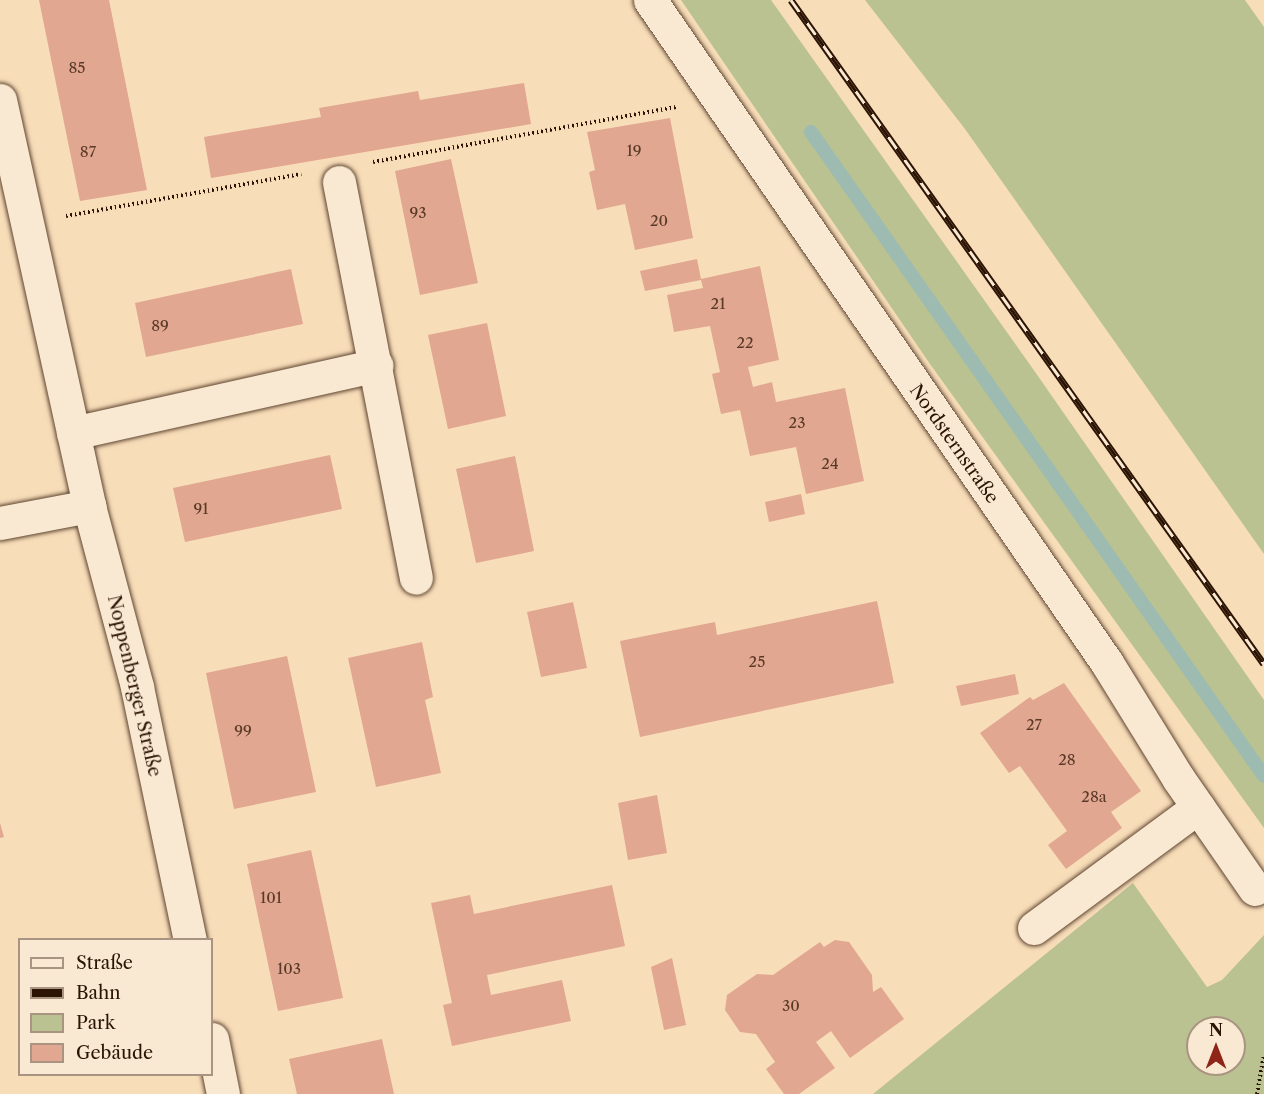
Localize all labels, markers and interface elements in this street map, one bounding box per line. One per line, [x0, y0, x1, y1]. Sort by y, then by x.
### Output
house number: 85 [68, 59, 86, 77]
house number: 19 [626, 142, 642, 160]
house number: 87 [80, 143, 96, 161]
house number: 93 [409, 204, 427, 222]
house number: 20 [650, 212, 668, 230]
house number: 21 [711, 295, 725, 313]
house number: 89 [151, 317, 169, 335]
house number: 22 [736, 334, 754, 352]
street label: Nordsternstraße [905, 380, 1003, 508]
house number: 23 [789, 414, 805, 432]
house number: 24 [821, 455, 839, 473]
house number: 91 [193, 500, 209, 518]
street label: Noppenberger Straße [103, 593, 165, 779]
house number: 25 [749, 653, 765, 671]
house number: 27 [1026, 716, 1042, 734]
house number: 99 [234, 722, 252, 740]
house number: 28 [1058, 751, 1076, 769]
house number: 28a [1081, 788, 1107, 806]
house number: 101 [260, 889, 282, 907]
legend [18, 938, 213, 1076]
text: Straße [76, 952, 133, 974]
house number: 103 [277, 960, 301, 978]
text: Bahn [76, 982, 121, 1004]
house number: 30 [782, 997, 800, 1015]
text: Park [76, 1012, 115, 1034]
north arrow [1186, 1016, 1246, 1076]
text: N [1209, 1020, 1223, 1040]
text: Gebäude [76, 1042, 153, 1064]

